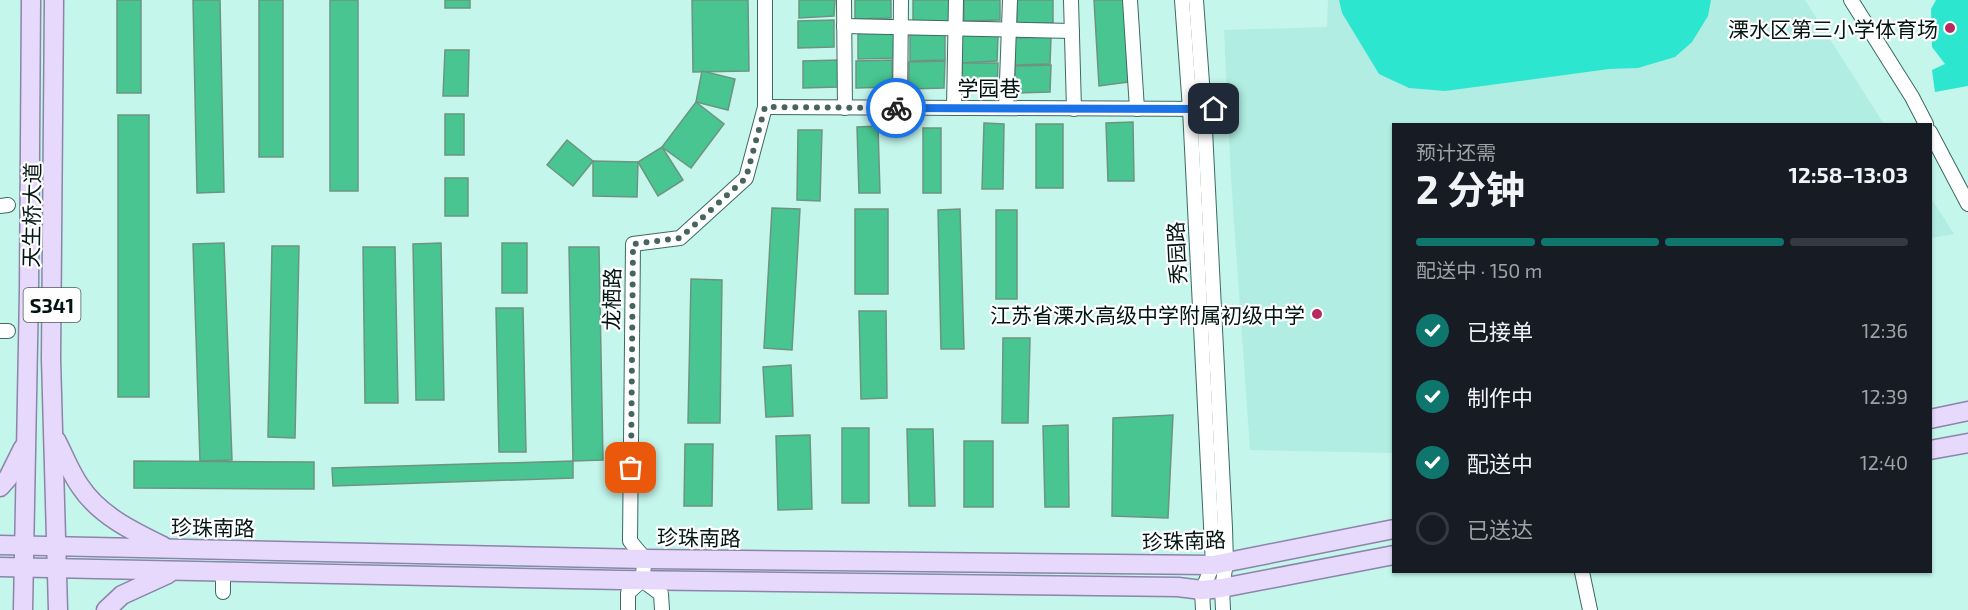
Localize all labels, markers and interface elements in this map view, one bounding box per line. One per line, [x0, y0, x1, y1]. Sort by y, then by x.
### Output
place label: 溧水区第三小学体育场 [1728, 16, 1938, 41]
marker: 溧水区第三小学体育场 [1943, 21, 1957, 35]
street label: 学园巷 [958, 75, 1021, 100]
courier [866, 78, 926, 138]
pin [1188, 83, 1239, 134]
icon: bike [880, 92, 913, 125]
icon: home [1197, 92, 1230, 125]
text: 预计还需 [1416, 140, 1496, 164]
text: 12:58–13:03 [1789, 161, 1908, 187]
street label: 天生桥大道 [18, 162, 44, 268]
text: 2 分钟 [1416, 165, 1525, 212]
street label: 秀园路 [1162, 221, 1190, 285]
text: 配送中 · 150 m [1416, 258, 1542, 282]
street label: 龙栖路 [598, 267, 624, 331]
road number: S341 [23, 288, 80, 322]
place label: 江苏省溧水高级中学附属初级中学 [990, 302, 1305, 327]
marker: 江苏省溧水高级中学附属初级中学 [1310, 307, 1324, 321]
icon: check [1416, 314, 1449, 347]
text: 已接单 [1467, 318, 1533, 344]
text: 12:36 [1862, 318, 1908, 342]
icon: check [1416, 380, 1449, 413]
text: 制作中 [1467, 384, 1533, 410]
text: 12:39 [1862, 384, 1908, 408]
pin [605, 442, 656, 493]
icon: check [1416, 446, 1449, 479]
text: 配送中 [1467, 450, 1533, 476]
text: 12:40 [1860, 450, 1908, 474]
icon: bag [614, 451, 647, 484]
street label: 珍珠南路 [171, 514, 255, 540]
text: 已送达 [1467, 516, 1533, 542]
street label: 珍珠南路 [657, 524, 741, 550]
street label: 珍珠南路 [1142, 526, 1226, 554]

